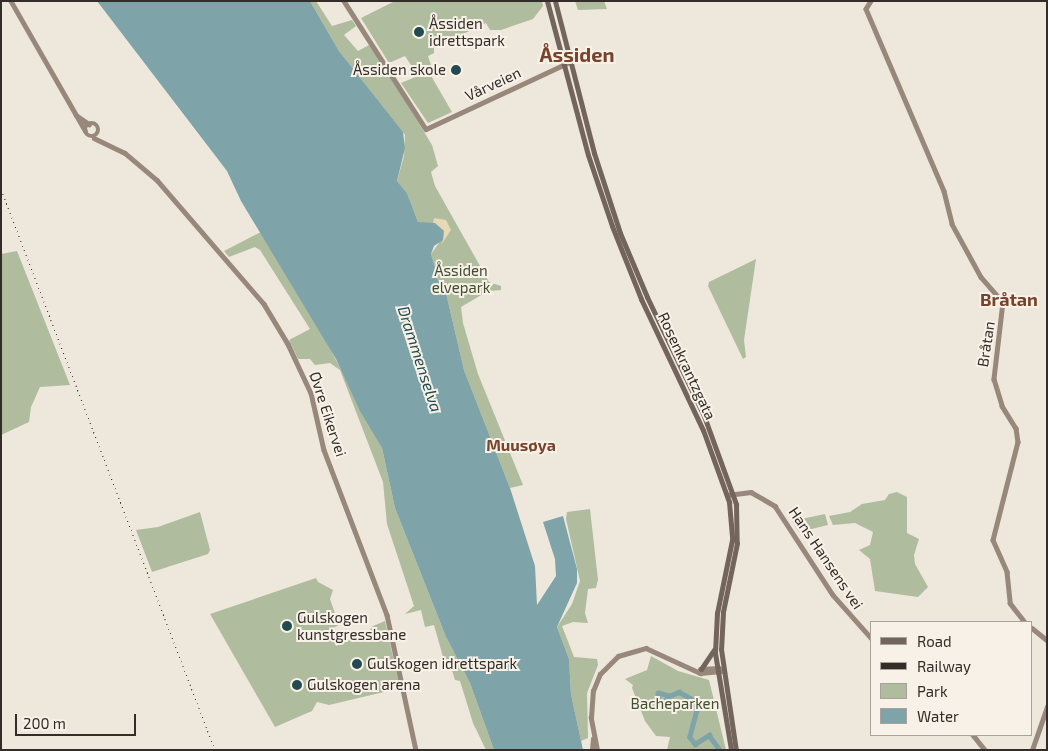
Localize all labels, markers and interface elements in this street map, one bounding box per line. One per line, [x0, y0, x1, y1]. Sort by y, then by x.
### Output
place label: Åssiden idrettspark [429, 14, 505, 49]
marker: Åssiden idrettspark [413, 26, 425, 38]
district label: Åssiden [539, 42, 615, 66]
place label: Åssiden skole [353, 61, 446, 79]
street label: Vårveien [462, 63, 524, 105]
marker: Åssiden skole [450, 64, 462, 76]
park label: Åssiden elvepark [432, 261, 490, 296]
district label: Bråtan [980, 288, 1038, 310]
water label: Drammenselva [394, 304, 446, 414]
street label: Rosenkrantzgata [654, 309, 720, 423]
street label: Bråtan [973, 320, 999, 368]
street label: Øvre Eikervei [306, 369, 350, 459]
district label: Muusøya [486, 435, 556, 455]
street label: Hans Hansens vei [785, 503, 867, 613]
place label: Gulskogen kunstgressbane [297, 608, 406, 643]
marker: Gulskogen kunstgressbane [281, 620, 293, 632]
legend [870, 621, 1033, 736]
text: Road [917, 632, 952, 650]
place label: Gulskogen idrettspark [367, 655, 517, 673]
text: Railway [917, 657, 971, 675]
marker: Gulskogen idrettspark [351, 658, 363, 670]
place label: Gulskogen arena [307, 676, 420, 694]
marker: Gulskogen arena [291, 679, 303, 691]
text: Park [917, 682, 948, 700]
park label: Bacheparken [631, 695, 719, 713]
scale bar [18, 704, 139, 736]
text: Water [917, 707, 959, 725]
text: 200 m [23, 714, 66, 732]

